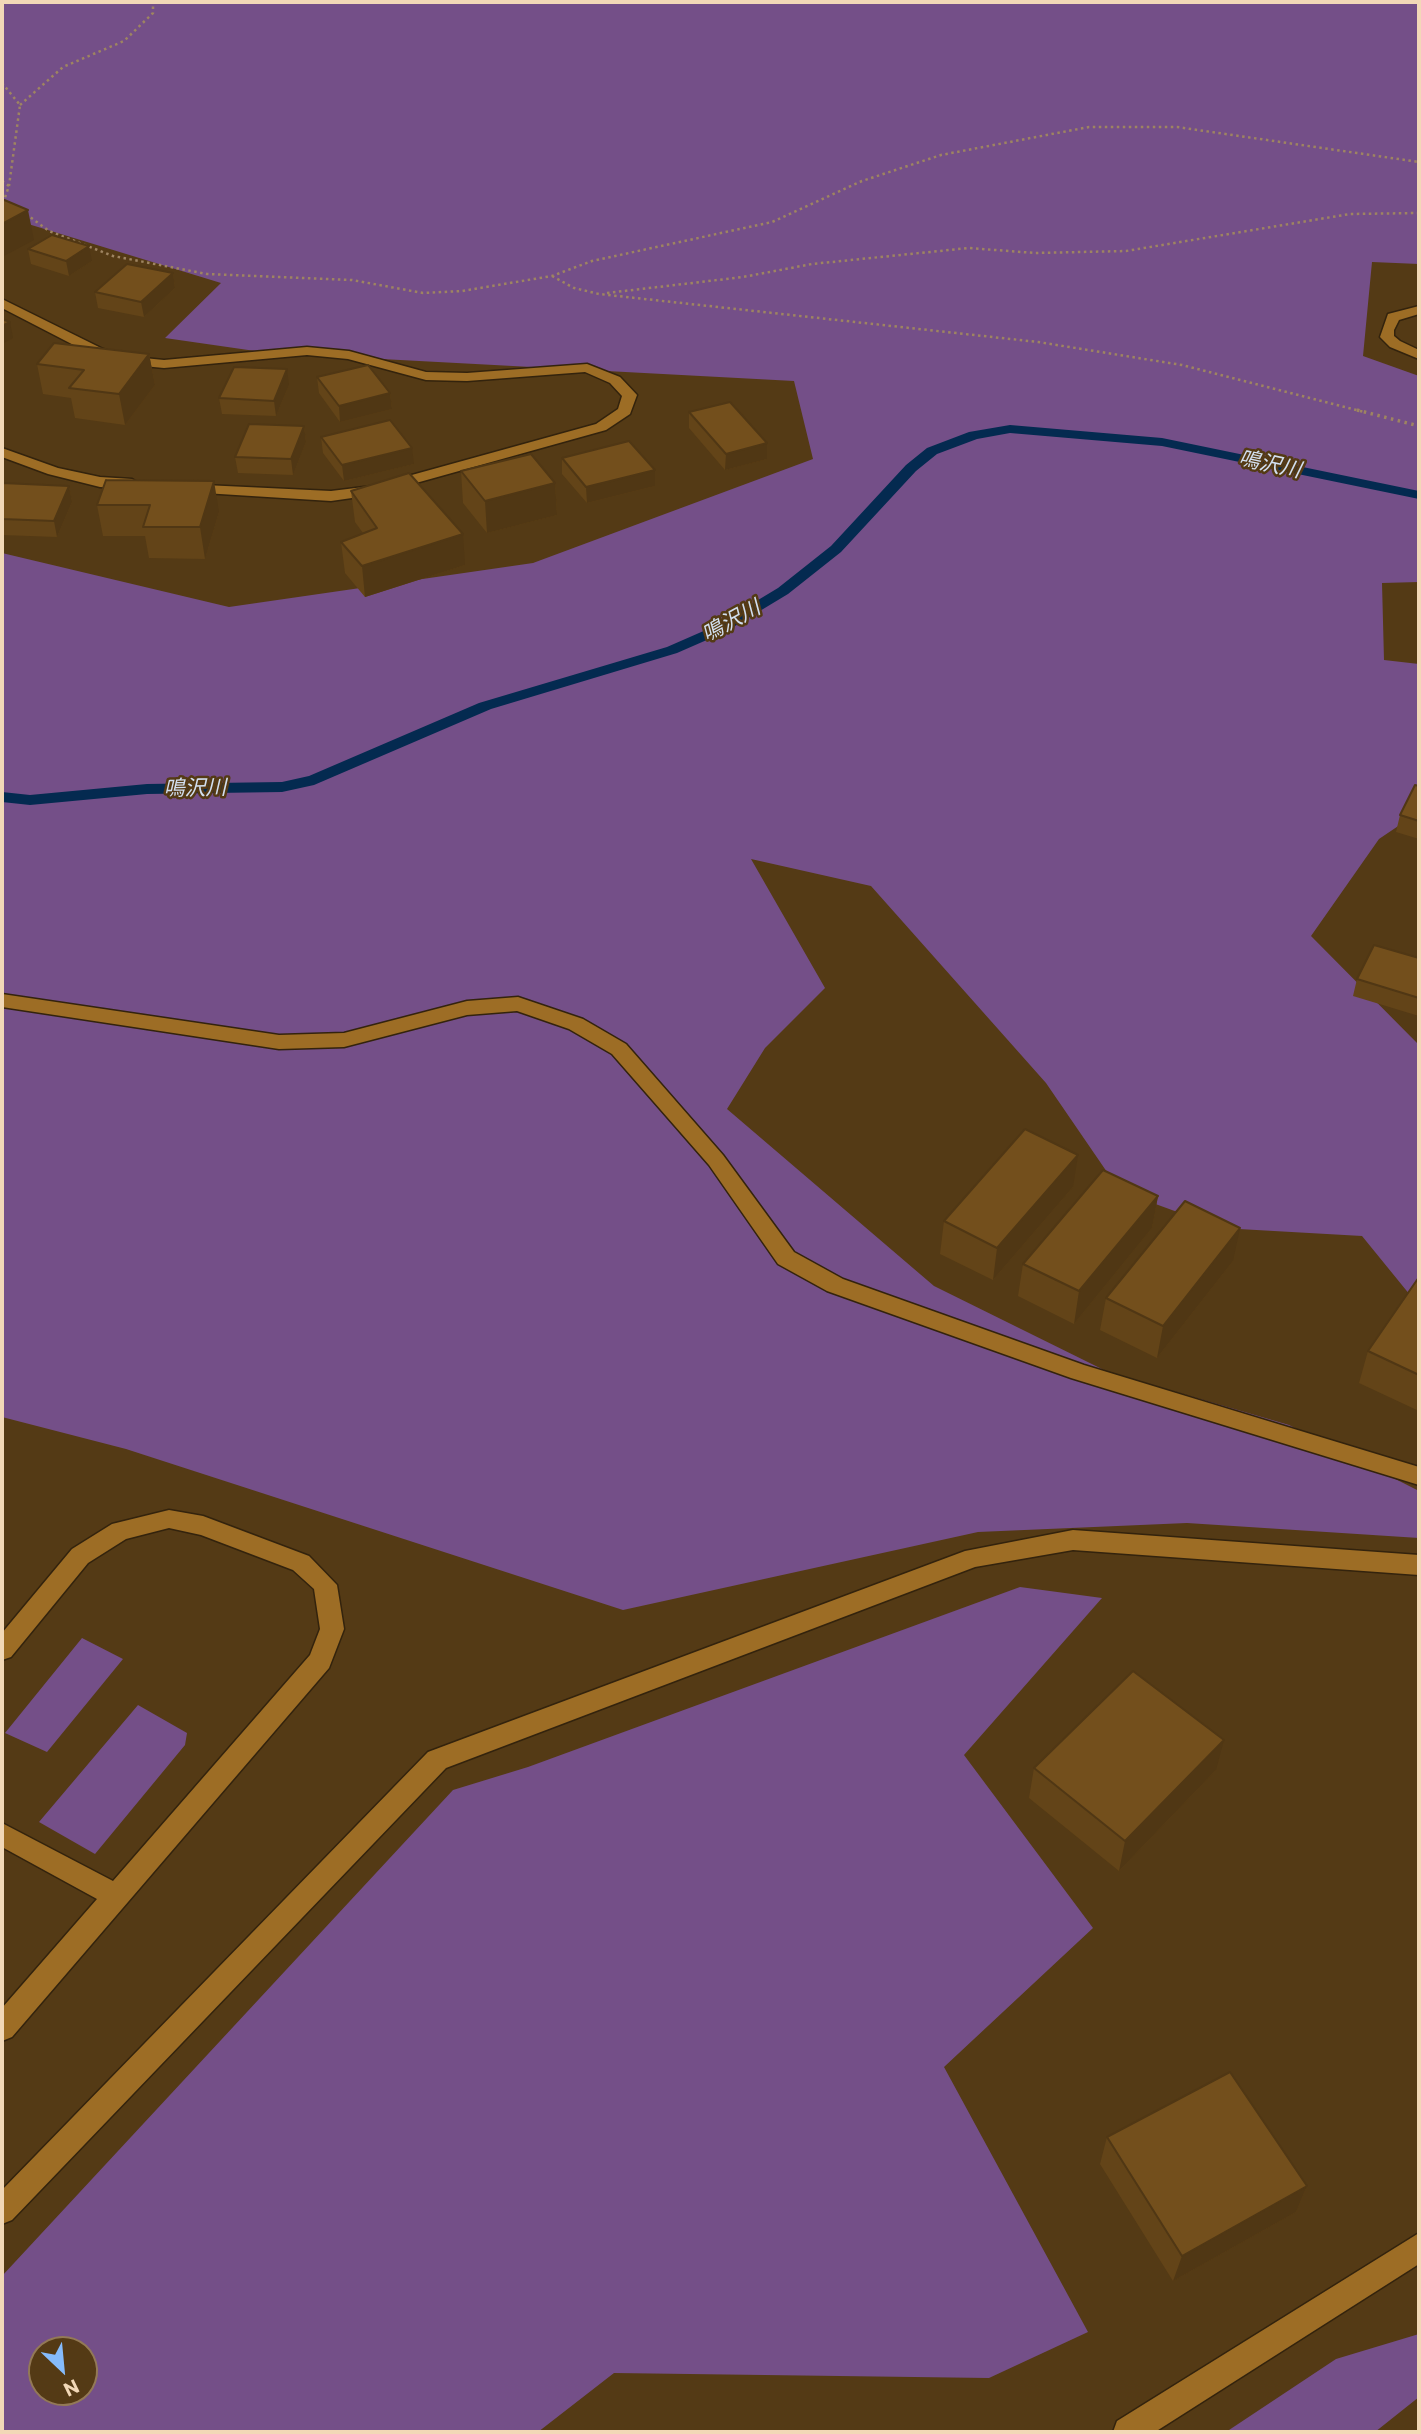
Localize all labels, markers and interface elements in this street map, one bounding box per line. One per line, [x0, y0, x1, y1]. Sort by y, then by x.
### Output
water label: 鳴沢川 [1237, 445, 1303, 483]
water label: 鳴沢川 [697, 595, 765, 647]
water label: 鳴沢川 [163, 775, 227, 801]
north arrow [28, 2336, 98, 2406]
text: N [60, 2375, 83, 2402]

